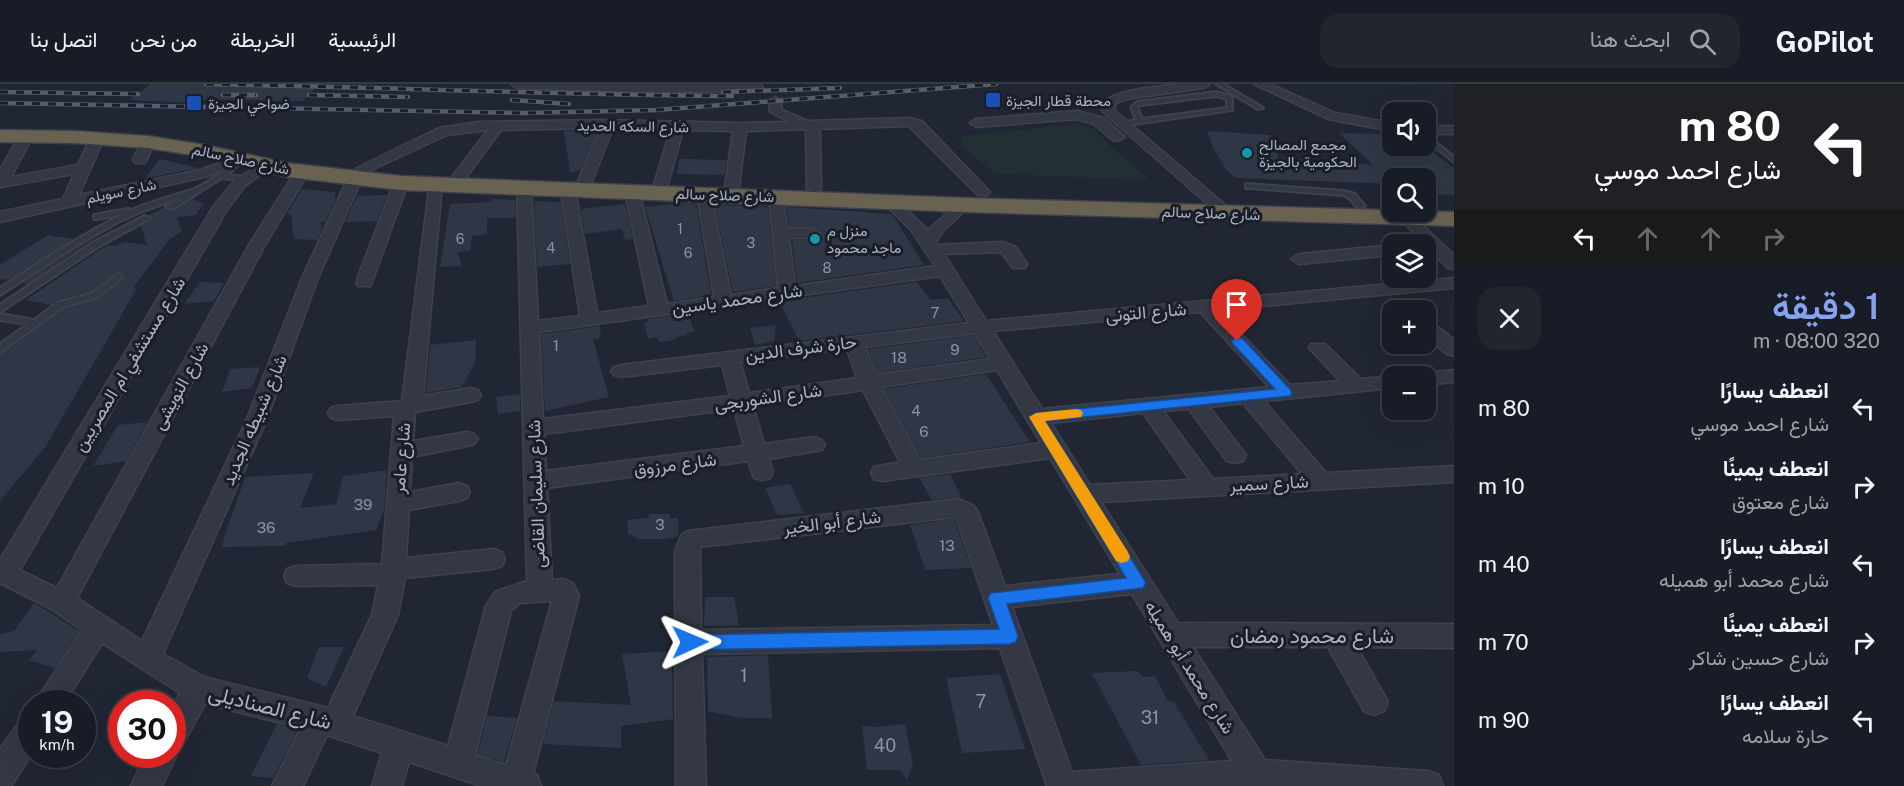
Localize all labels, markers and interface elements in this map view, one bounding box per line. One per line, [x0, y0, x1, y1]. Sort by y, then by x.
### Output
search box [1320, 14, 1740, 68]
icon: search [1686, 25, 1719, 58]
text: GoPilot [1776, 25, 1874, 58]
text: ابحث هنا [1590, 26, 1671, 52]
text: اتصل بنا [30, 27, 97, 52]
text: من نحن [130, 27, 197, 52]
text: الخريطة [230, 27, 295, 52]
text: الرئيسية [328, 27, 396, 52]
marker: محطة قطار الجيزة [984, 91, 1002, 109]
place label: محطة قطار الجيزة [1006, 92, 1111, 110]
marker: ضواحي الجيزة [185, 94, 203, 112]
place label: ضواحي الجيزة [208, 95, 290, 117]
text: 80 m [1679, 101, 1781, 150]
map controls [1382, 102, 1436, 420]
button: sound [1382, 102, 1436, 156]
icon: left [1802, 108, 1880, 186]
street label: شارع السكه الحديد [577, 117, 689, 138]
place label: مجمع المصالح الحكومية بالجيزة [1259, 136, 1357, 171]
street label: شارع صلاح سالم [190, 140, 291, 181]
marker: مجمع المصالح الحكومية بالجيزة [1240, 146, 1254, 160]
text: شارع احمد موسي [1594, 153, 1781, 185]
button: search [1382, 168, 1436, 222]
street label: شارع سويلم [84, 175, 158, 210]
street label: شارع صلاح سالم [675, 185, 775, 208]
street label: شارع صلاح سالم [1161, 203, 1261, 226]
house number: 1 [677, 221, 683, 237]
place label: منزل م ماجد محمود [827, 222, 901, 257]
icon: left [1568, 222, 1601, 255]
icon: ahead [1631, 222, 1664, 255]
icon: ahead [1694, 222, 1727, 255]
icon: right [1757, 222, 1790, 255]
house number: 6 [456, 231, 465, 247]
marker: منزل م ماجد محمود [808, 232, 822, 246]
button: layers [1382, 234, 1436, 288]
house number: 3 [747, 235, 756, 251]
house number: 4 [547, 240, 556, 256]
house number: 6 [684, 245, 693, 261]
house number: 8 [822, 260, 832, 276]
street label: شارع مستشفي ام المصريين [69, 273, 194, 458]
street label: شارع محمد ياسين [670, 279, 804, 321]
pin [1211, 279, 1262, 341]
text: 1 دقيقة [1772, 285, 1880, 327]
button: close [1478, 287, 1541, 350]
icon: arrive [1220, 288, 1253, 321]
street label: شارع التونى [1105, 298, 1188, 328]
button: + [1382, 300, 1436, 354]
house number: 7 [930, 304, 940, 321]
text: 320 m · 08:00 [1753, 329, 1880, 353]
street label: حارة شرف الدين [744, 331, 858, 366]
house number: 1 [553, 337, 559, 354]
street label: شارع النويشى [147, 339, 214, 434]
house number: 9 [950, 341, 960, 358]
house number: 18 [891, 349, 907, 366]
street label: شارع شبيطه الجديد [217, 352, 293, 489]
button: − [1382, 366, 1436, 420]
text: انعطف يسارًا [1720, 377, 1829, 403]
street label: شارع الشوربجى [713, 379, 823, 417]
icon: left [1847, 392, 1880, 425]
text: 80 m [1478, 395, 1530, 421]
house number: 4 [911, 402, 921, 419]
text: شارع احمد موسي [1691, 412, 1829, 436]
street label: شارع سليمان القاضى [523, 419, 551, 569]
street label: شارع عامر [387, 422, 417, 496]
house number: 6 [919, 423, 929, 440]
street label: شارع مرزوق [632, 449, 718, 481]
text: انعطف يمينًا [1723, 455, 1829, 481]
street label: شارع سمير [1228, 470, 1309, 498]
icon: right [1847, 470, 1880, 503]
text: 10 m [1478, 473, 1525, 499]
text: شارع معتوق [1732, 490, 1829, 514]
house number: 39 [354, 496, 372, 513]
street label: شارع أبو الخير [781, 506, 882, 541]
house number: 3 [655, 516, 665, 533]
house number: 36 [257, 519, 275, 536]
text: انعطف يسارًا [1720, 533, 1829, 559]
house number: 13 [939, 537, 955, 554]
icon: left [1847, 548, 1880, 581]
text: 40 m [1478, 551, 1530, 577]
text: شارع محمد أبو هميله [1659, 568, 1829, 592]
street label: شارع محمد أبو هميله [1139, 597, 1239, 738]
position arrow [658, 610, 722, 674]
text: انعطف يمينًا [1723, 611, 1829, 637]
street label: شارع محمود رمضان [1230, 623, 1394, 650]
icon: right [1847, 626, 1880, 659]
text: 70 m [1478, 629, 1529, 655]
text: شارع حسين شاكر [1689, 646, 1829, 670]
house number: 1 [740, 665, 748, 686]
street label: شارع الصناديلى [205, 680, 334, 736]
text: انعطف يسارًا [1720, 689, 1829, 715]
speed limit sign: 30 [108, 690, 186, 768]
house number: 7 [976, 691, 986, 712]
text: 19 [41, 704, 73, 740]
icon: left [1847, 704, 1880, 737]
house number: 31 [1141, 707, 1159, 728]
text: 90 m [1478, 707, 1529, 733]
text: حارة سلامه [1742, 724, 1829, 748]
house number: 40 [874, 735, 896, 756]
text: km/h [39, 736, 75, 753]

